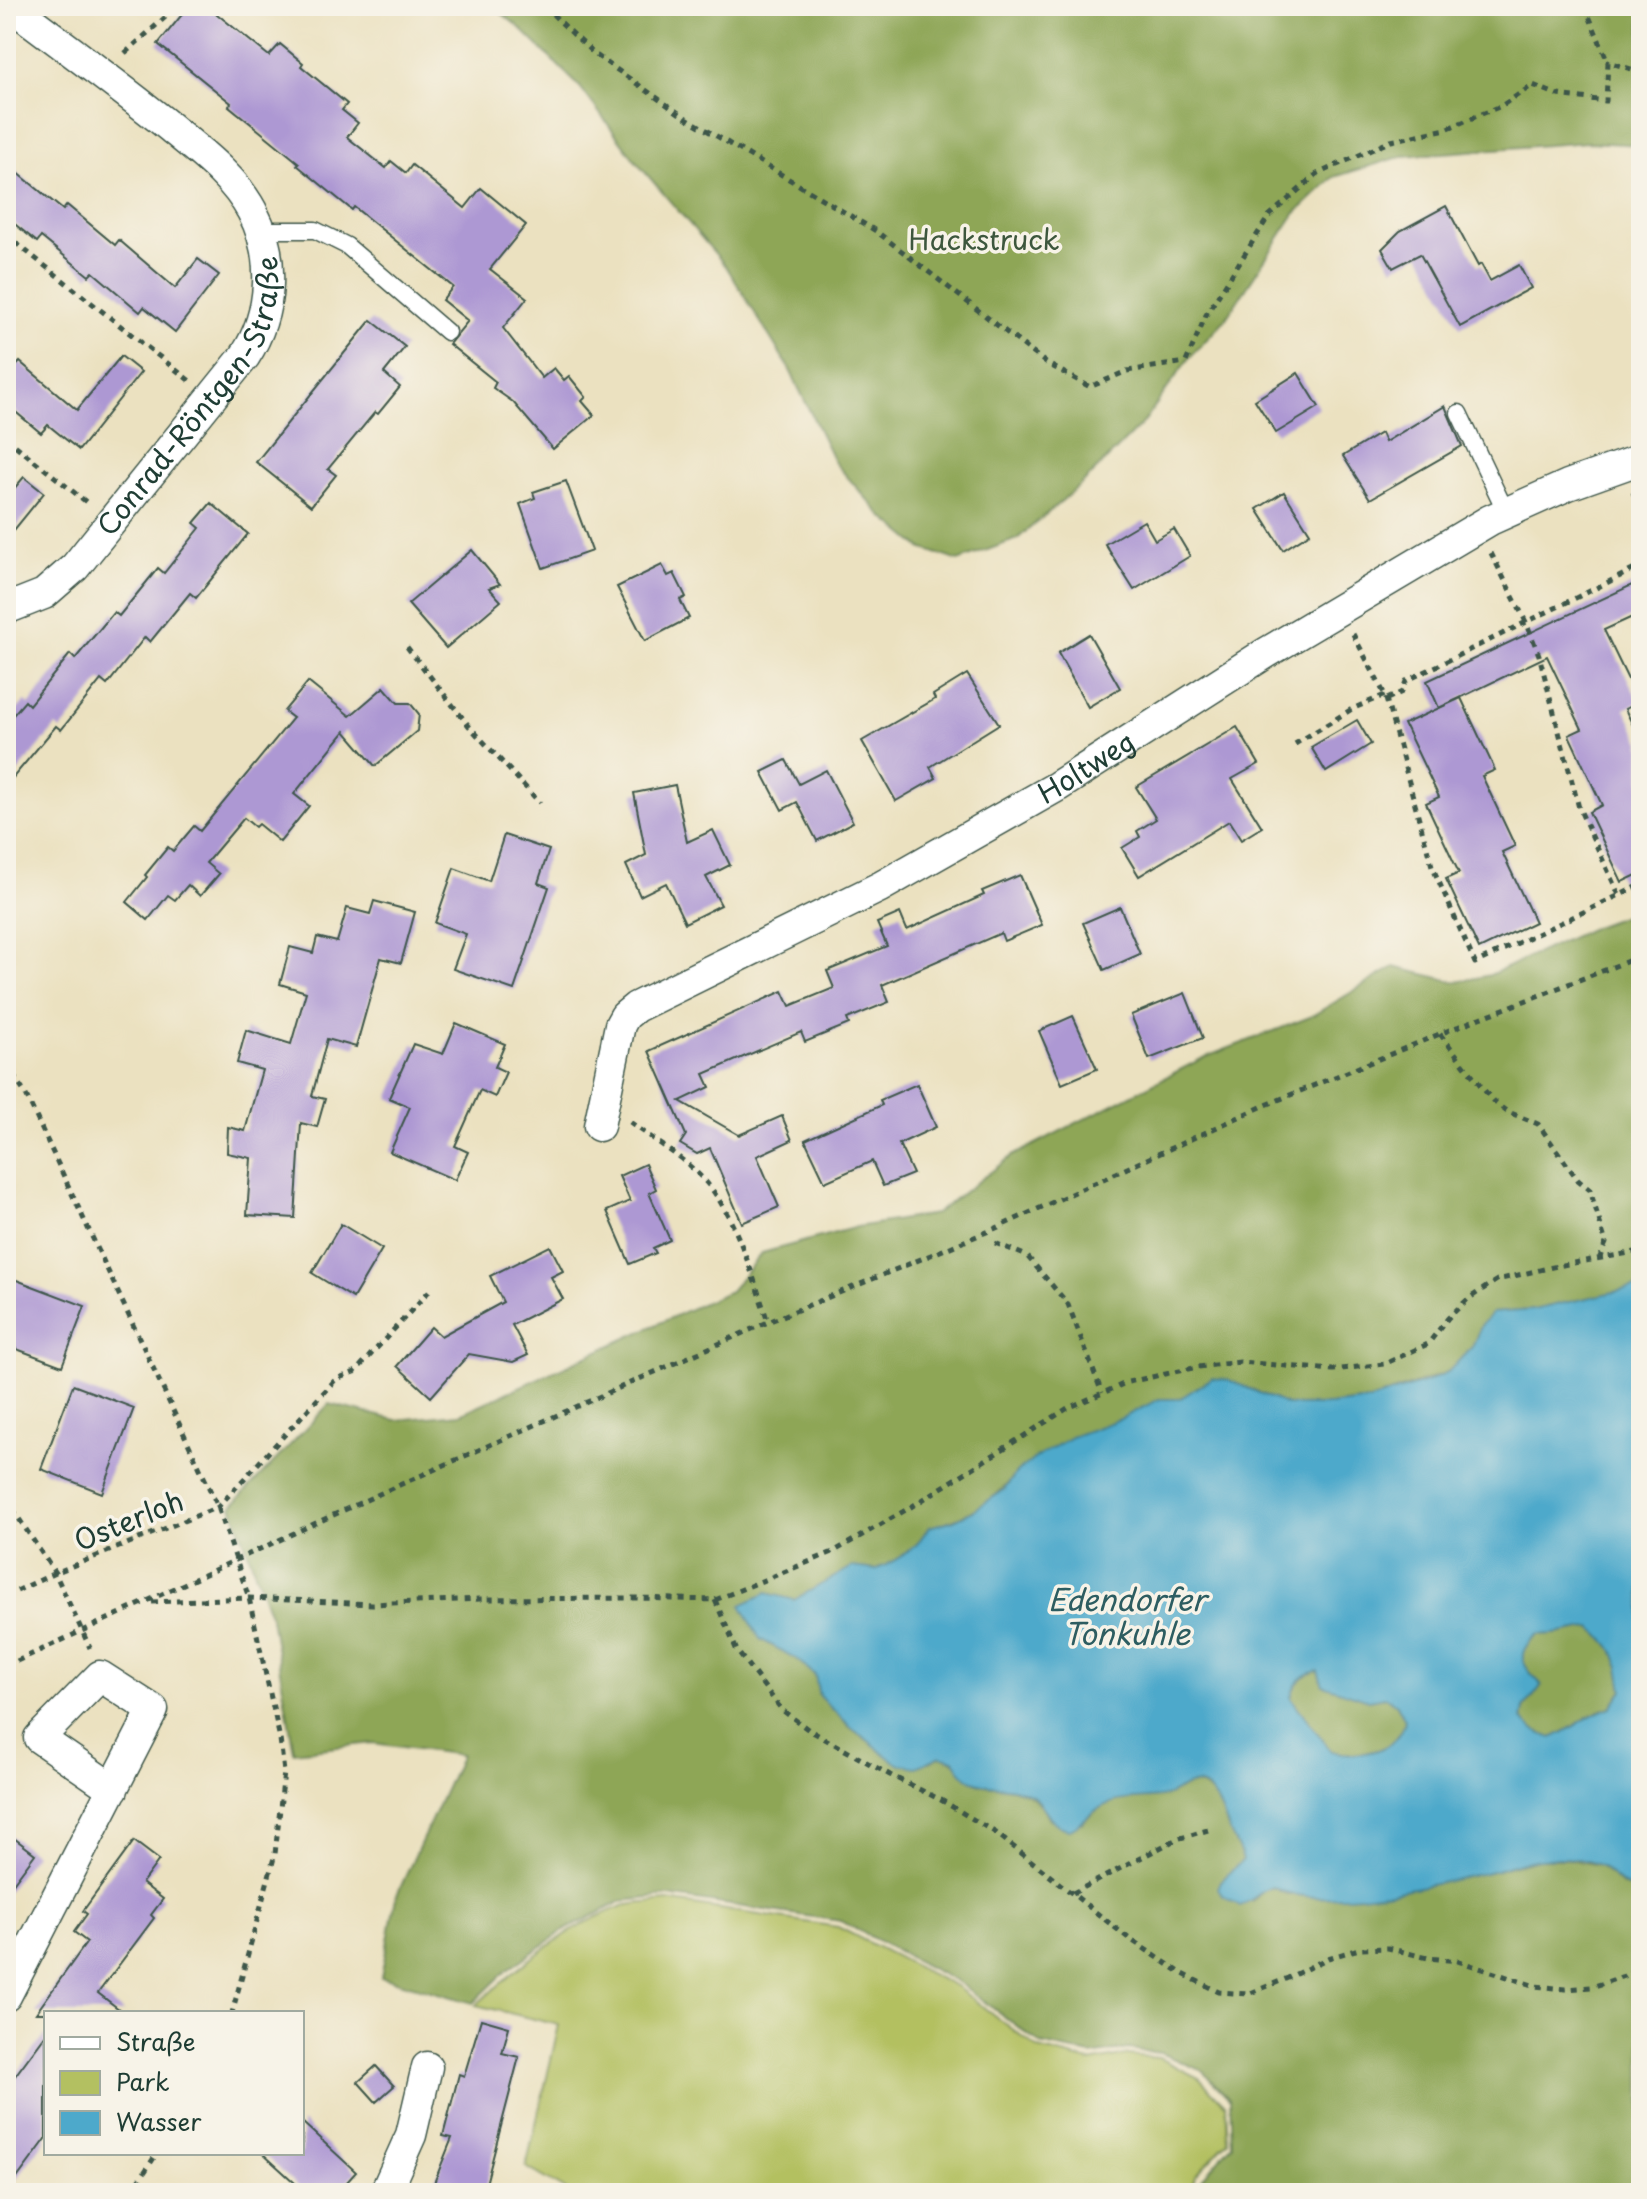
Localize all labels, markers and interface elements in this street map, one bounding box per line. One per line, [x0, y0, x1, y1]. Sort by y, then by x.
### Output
park label: Hackstruck [908, 217, 1060, 260]
street label: Conrad-Röntgen-Straße [85, 255, 288, 544]
street label: Holtweg [1029, 719, 1143, 813]
street label: Osterloh [67, 1478, 190, 1561]
water label: Edendorfer Tonkuhle [1048, 1576, 1210, 1655]
legend [44, 2011, 304, 2155]
text: Straße [116, 2023, 195, 2059]
text: Park [116, 2063, 170, 2099]
text: Wasser [116, 2103, 202, 2139]

